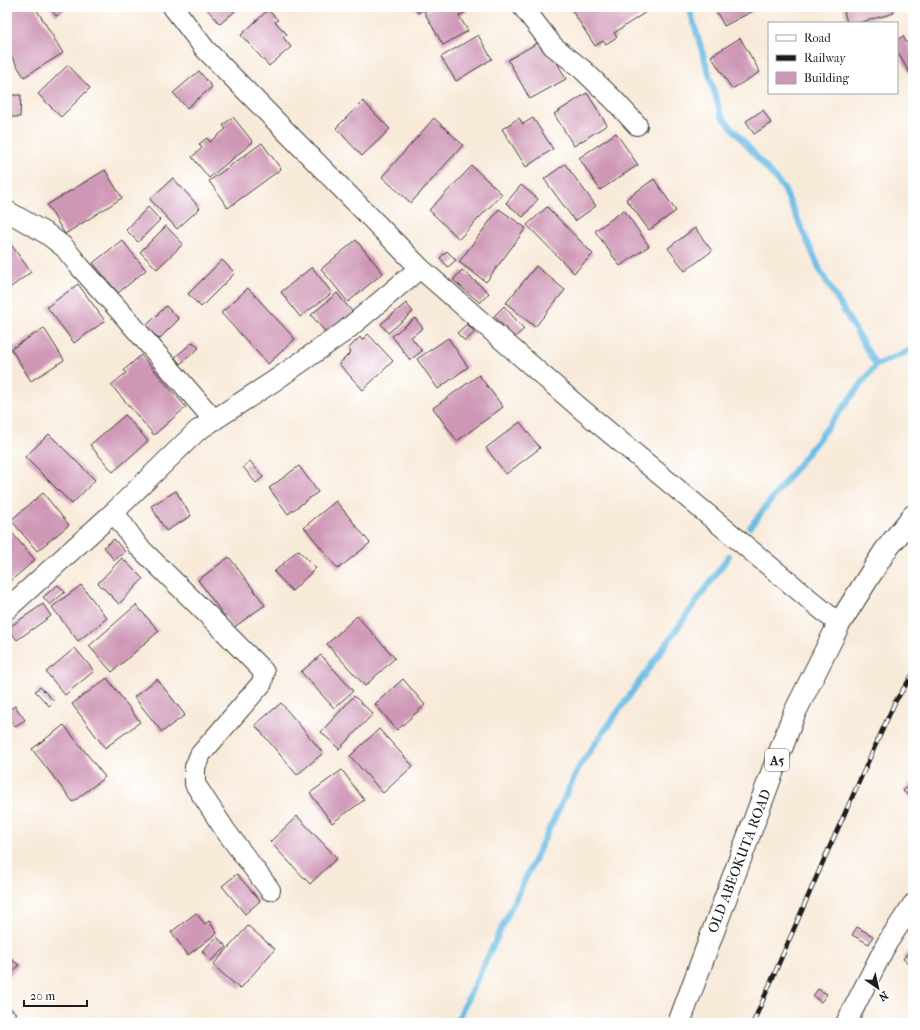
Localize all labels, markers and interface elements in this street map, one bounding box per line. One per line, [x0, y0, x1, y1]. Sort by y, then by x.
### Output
legend [768, 22, 898, 94]
text: Road [804, 31, 831, 45]
text: Railway [804, 51, 846, 65]
text: Building [804, 71, 849, 85]
road number: A5 [765, 749, 789, 771]
street label: OLD ABEOKUTA ROAD [704, 787, 775, 936]
north arrow [858, 968, 898, 1008]
scale bar [24, 982, 87, 1008]
text: N [876, 988, 890, 1004]
text: 20 m [30, 989, 55, 1003]

